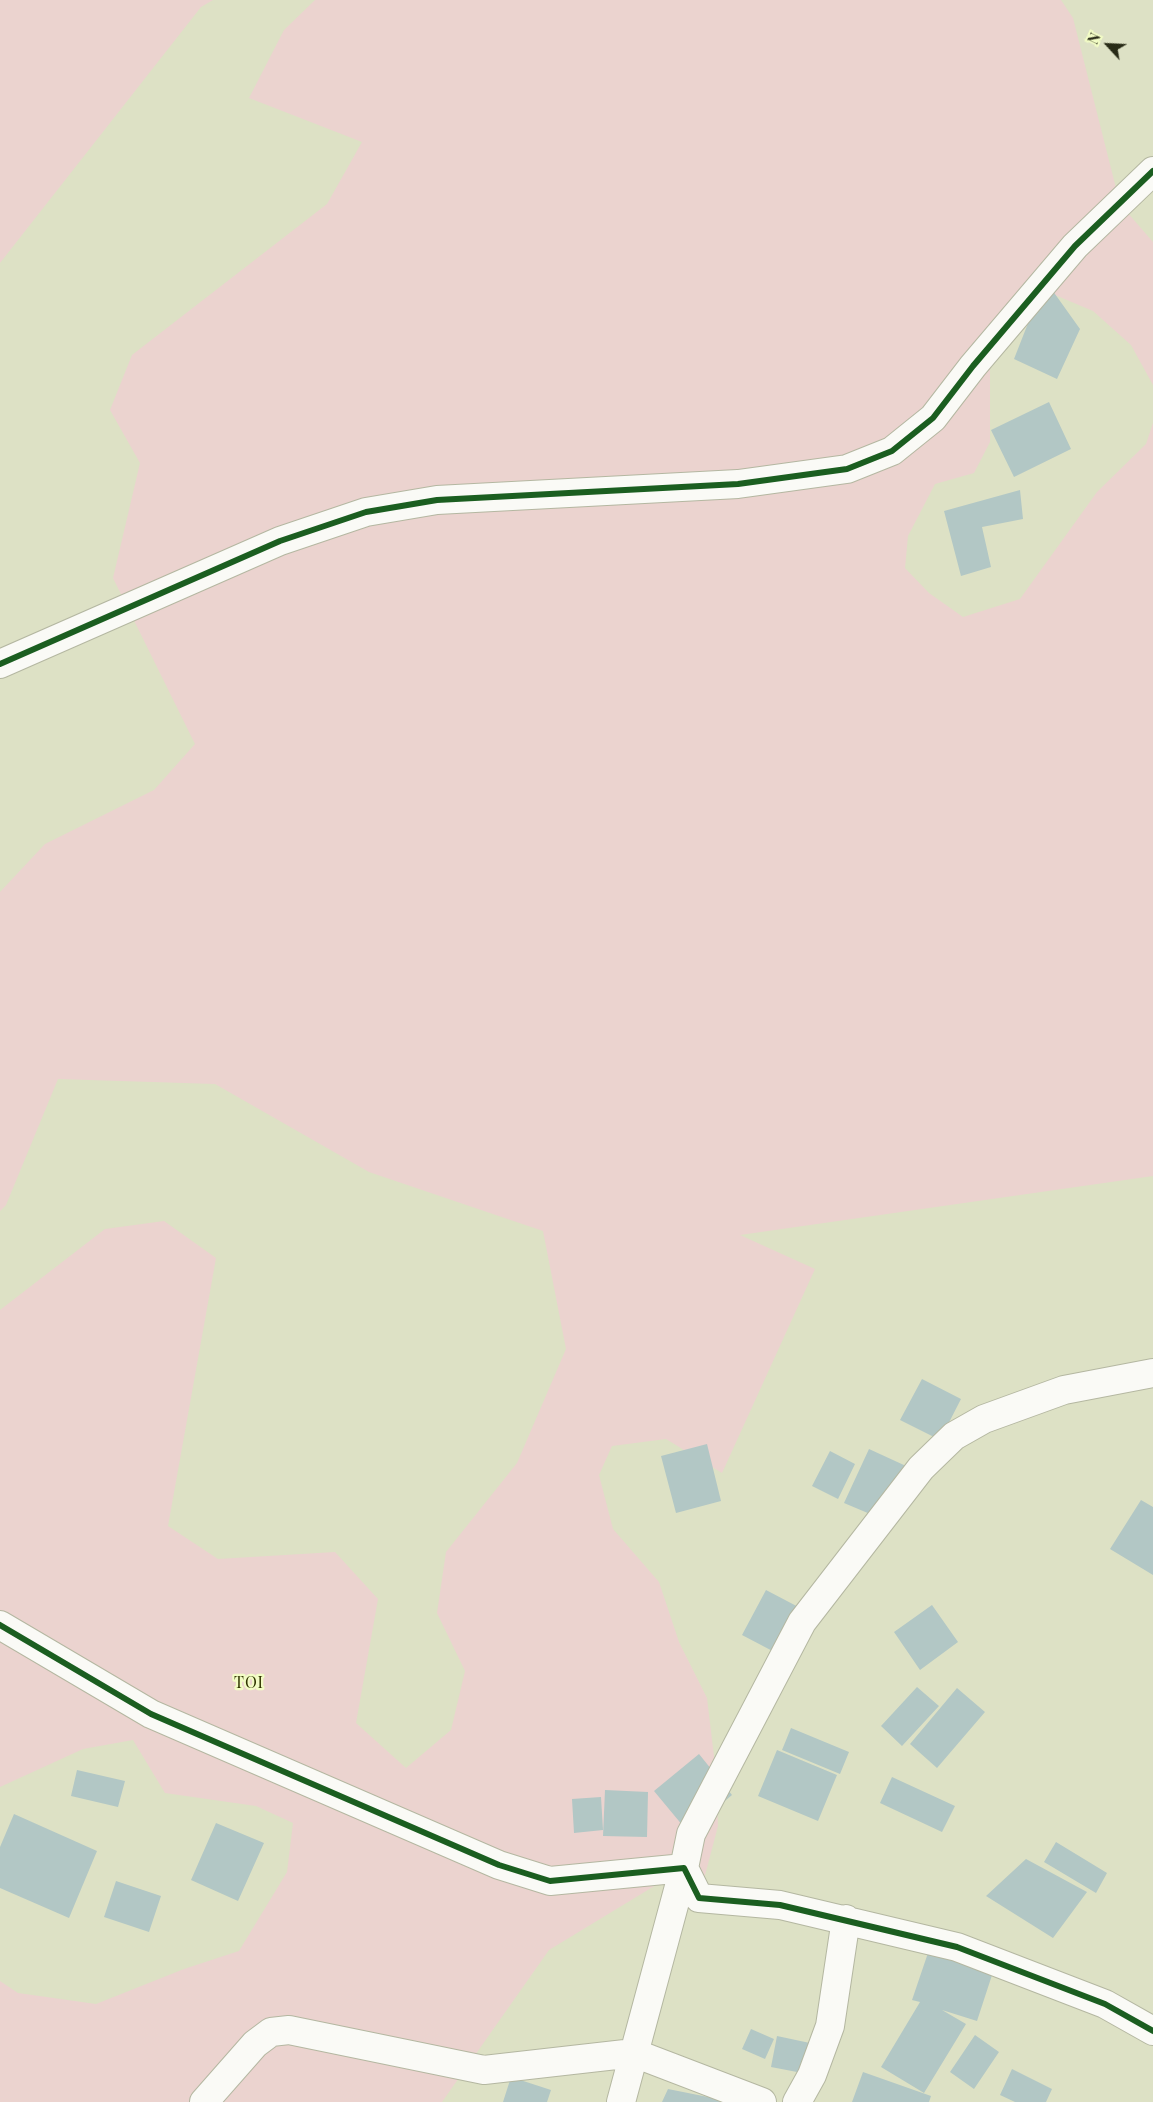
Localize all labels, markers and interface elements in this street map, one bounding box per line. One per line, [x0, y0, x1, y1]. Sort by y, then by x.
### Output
north arrow [1083, 20, 1133, 70]
text: N [1083, 30, 1105, 47]
district label: TOI [234, 1673, 264, 1693]

